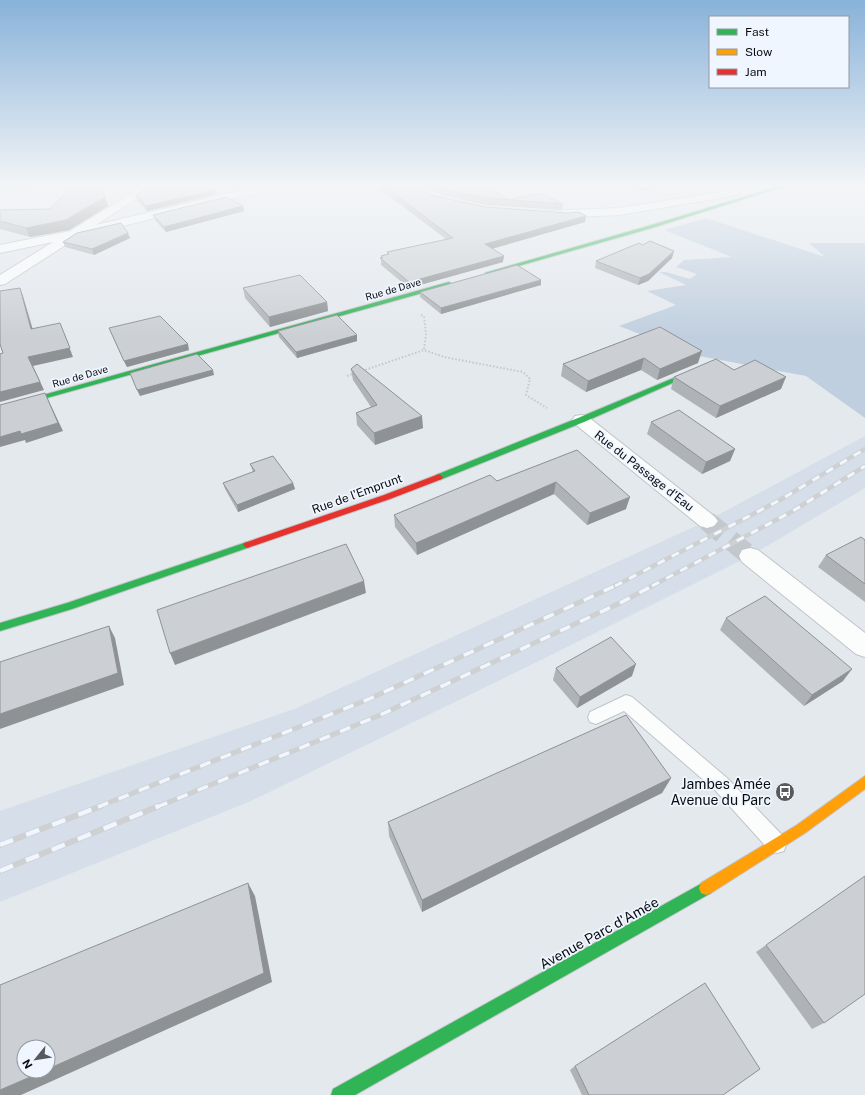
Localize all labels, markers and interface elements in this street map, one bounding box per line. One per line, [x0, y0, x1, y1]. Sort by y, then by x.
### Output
legend [709, 16, 849, 88]
text: Fast [745, 25, 770, 39]
text: Slow [745, 45, 773, 59]
text: Jam [745, 65, 767, 79]
street label: Rue de Dave [364, 275, 423, 303]
street label: Rue de Dave [51, 362, 110, 390]
street label: Rue du Passage d'Eau [592, 428, 696, 514]
street label: Rue de l'Emprunt [310, 471, 404, 517]
place label: Jambes Amée Avenue du Parc [670, 776, 771, 808]
bus stop icon: Jambes Amée Avenue du Parc [774, 781, 796, 803]
street label: Avenue Parc d'Amée [537, 894, 661, 972]
north arrow [16, 1039, 56, 1079]
text: N [20, 1057, 35, 1071]

